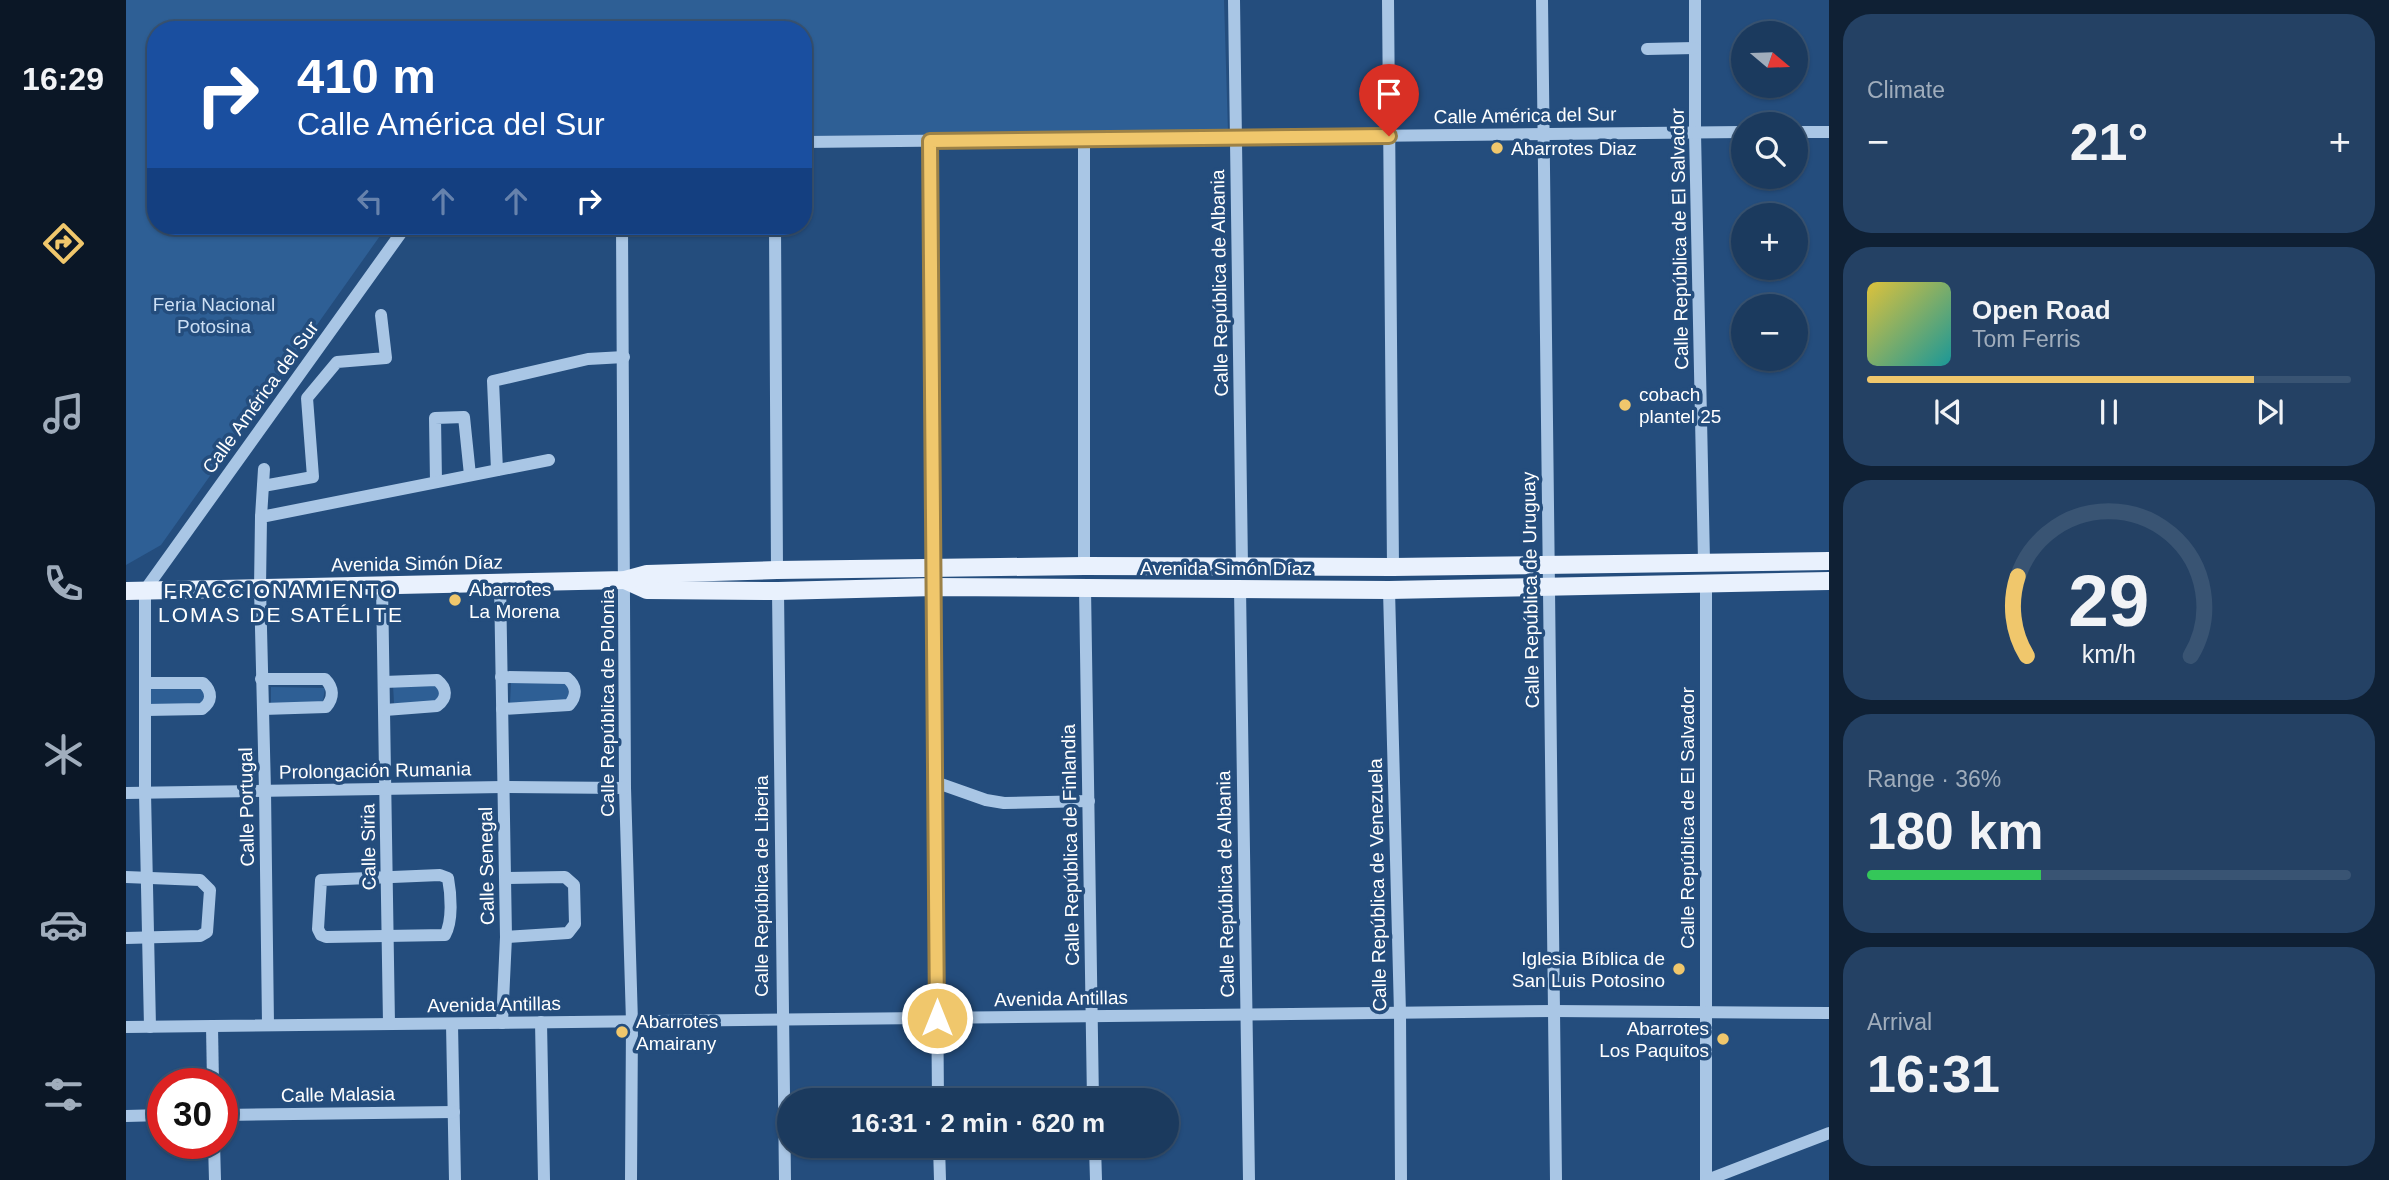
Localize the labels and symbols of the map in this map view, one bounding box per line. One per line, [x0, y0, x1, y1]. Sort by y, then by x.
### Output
north arrow [1731, 21, 1808, 98]
pin [1359, 64, 1419, 136]
street label: Calle América del Sur [1433, 103, 1617, 128]
street label: Calle República de El Salvador [1667, 107, 1692, 370]
place label: Abarrotes Diaz [1511, 138, 1637, 159]
marker: Abarrotes Diaz [1489, 140, 1505, 156]
street label: Calle República de Albania [1207, 169, 1232, 397]
park label: Feria Nacional Potosina [153, 294, 275, 337]
street label: Calle América del Sur [198, 317, 323, 477]
place label: cobach plantel 25 [1639, 384, 1721, 427]
marker: cobach plantel 25 [1617, 397, 1633, 413]
street label: Calle República de Uruguay [1518, 471, 1543, 708]
street label: Avenida Simón Díaz [331, 552, 503, 575]
street label: Avenida Simón Díaz [1140, 558, 1312, 579]
district label: FRACCIONAMIENTO LOMAS DE SATÉLITE [158, 579, 404, 626]
place label: Abarrotes La Morena [469, 579, 560, 622]
street label: Calle República de Polonia [597, 588, 618, 817]
marker: Abarrotes La Morena [447, 592, 463, 608]
street label: Calle República de El Salvador [1677, 686, 1698, 949]
street label: Calle República de Finlandia [1058, 723, 1083, 966]
street label: Calle Portugal [235, 747, 258, 867]
street label: Prolongación Rumania [279, 758, 472, 783]
street label: Calle República de Venezuela [1365, 758, 1390, 1012]
street label: Calle República de Albania [1213, 770, 1238, 998]
street label: Calle República de Liberia [751, 775, 772, 997]
street label: Calle Siria [357, 803, 380, 890]
street label: Calle Senegal [475, 807, 498, 925]
place label: Iglesia Bíblica de San Luis Potosino [1512, 948, 1665, 991]
marker: Iglesia Bíblica de San Luis Potosino [1671, 961, 1687, 977]
position arrow [900, 981, 974, 1055]
street label: Avenida Antillas [994, 987, 1128, 1010]
street label: Avenida Antillas [427, 993, 561, 1016]
place label: Abarrotes Amairany [636, 1011, 718, 1054]
place label: Abarrotes Los Paquitos [1599, 1018, 1709, 1061]
marker: Abarrotes Amairany [614, 1024, 630, 1040]
marker: Abarrotes Los Paquitos [1715, 1031, 1731, 1047]
speed limit sign: 30 [147, 1068, 238, 1159]
street label: Calle Malasia [281, 1083, 396, 1106]

